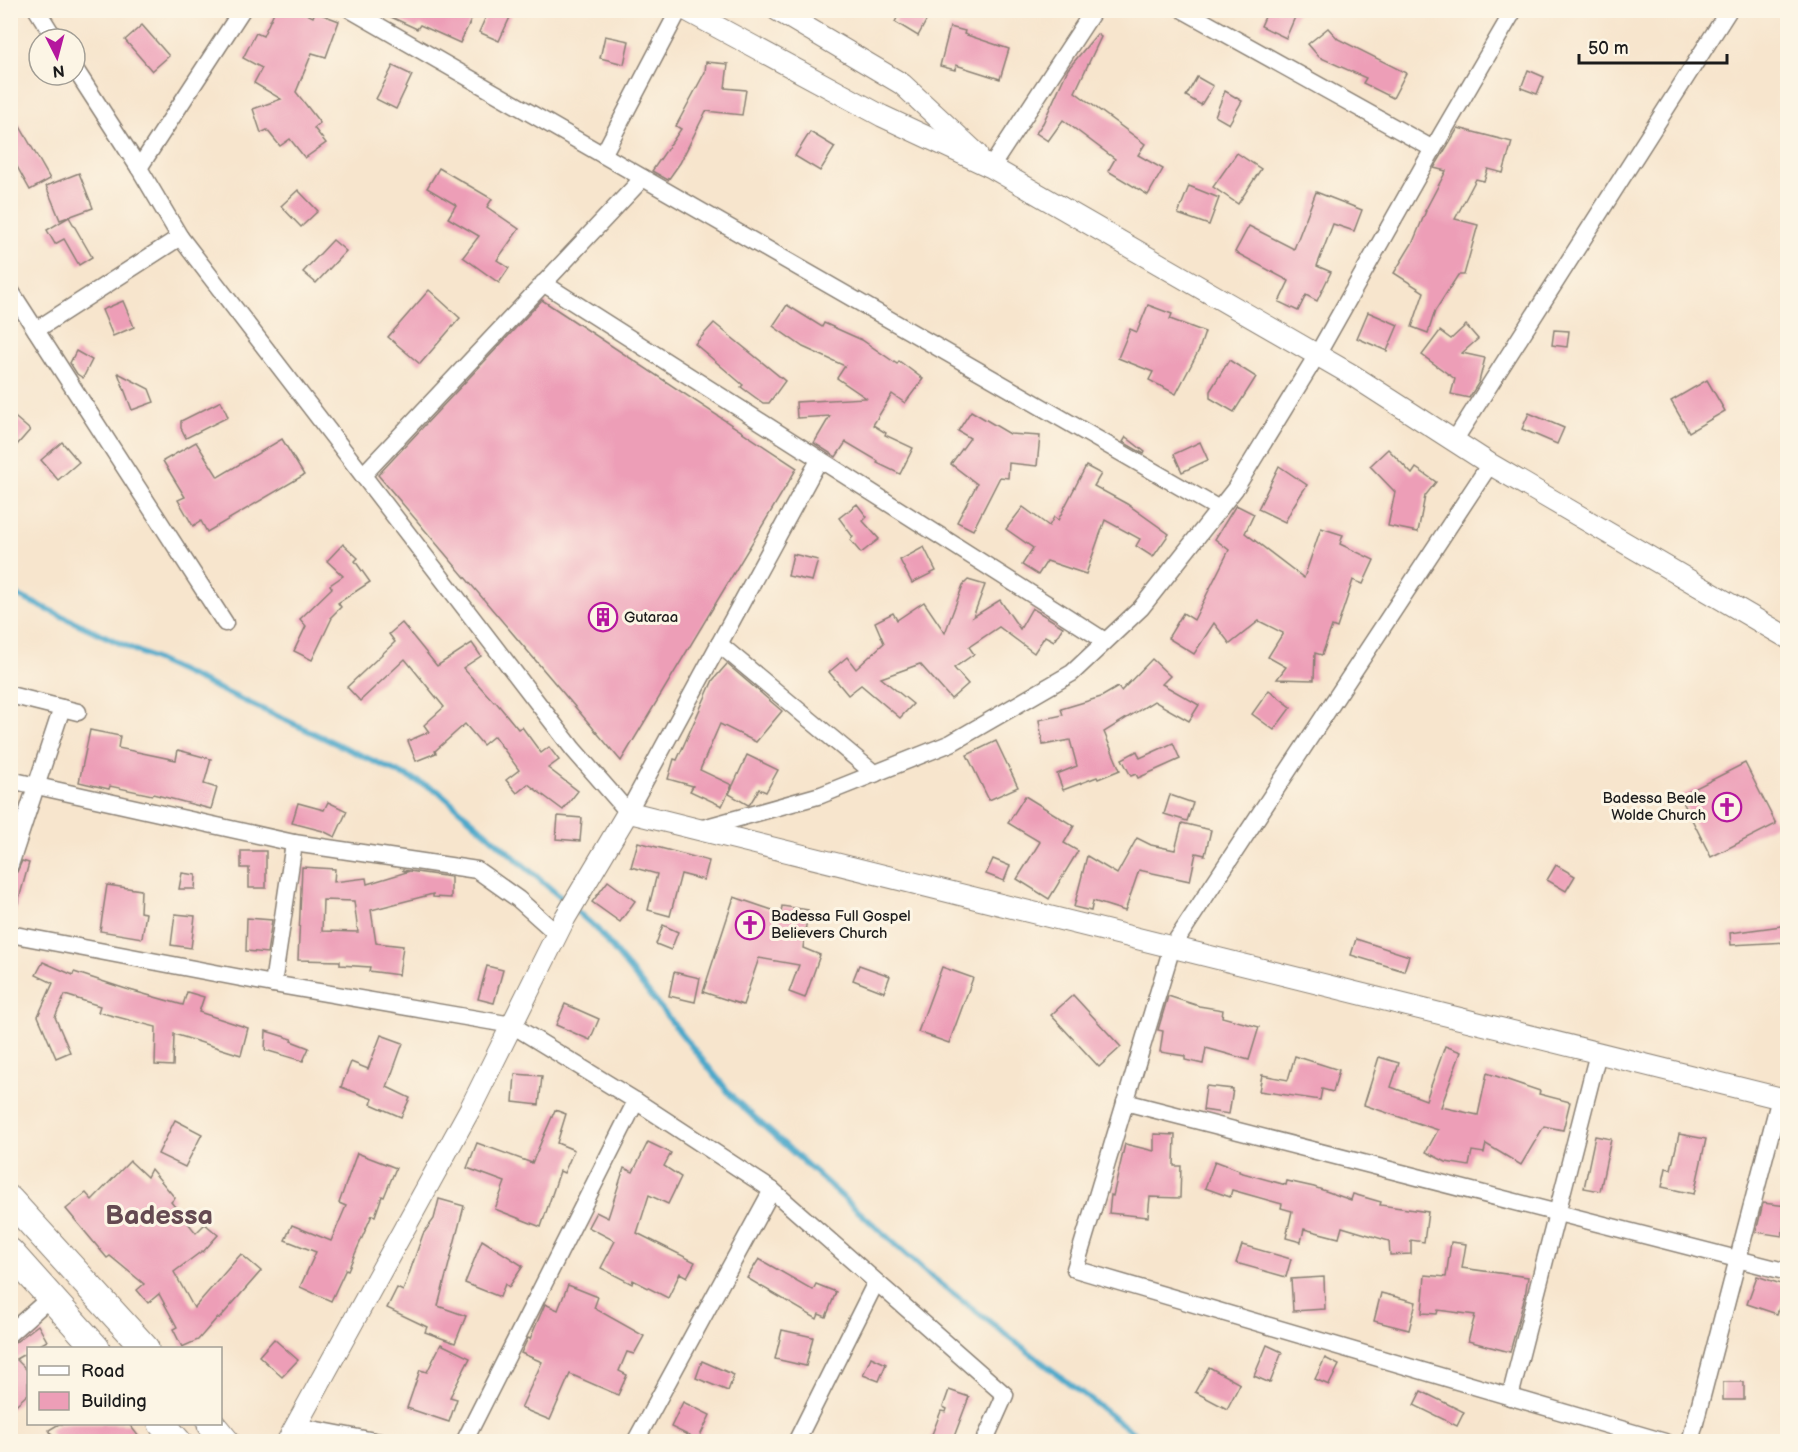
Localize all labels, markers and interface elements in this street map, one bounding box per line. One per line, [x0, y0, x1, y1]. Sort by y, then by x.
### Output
north arrow [27, 27, 87, 87]
scale bar [1579, 27, 1728, 65]
text: 50 m [1588, 38, 1629, 59]
text: N [51, 60, 65, 81]
building icon: Gutaraa [587, 601, 619, 633]
place label: Gutaraa [624, 608, 678, 627]
place label: Badessa Beale Wolde Church [1603, 789, 1706, 825]
church icon: Badessa Beale Wolde Church [1711, 791, 1743, 823]
place label: Badessa Full Gospel Believers Church [771, 907, 911, 943]
church icon: Badessa Full Gospel Believers Church [734, 909, 766, 941]
district label: Badessa [105, 1200, 213, 1232]
legend [27, 1347, 222, 1425]
text: Road [81, 1361, 125, 1382]
text: Building [81, 1391, 147, 1412]

